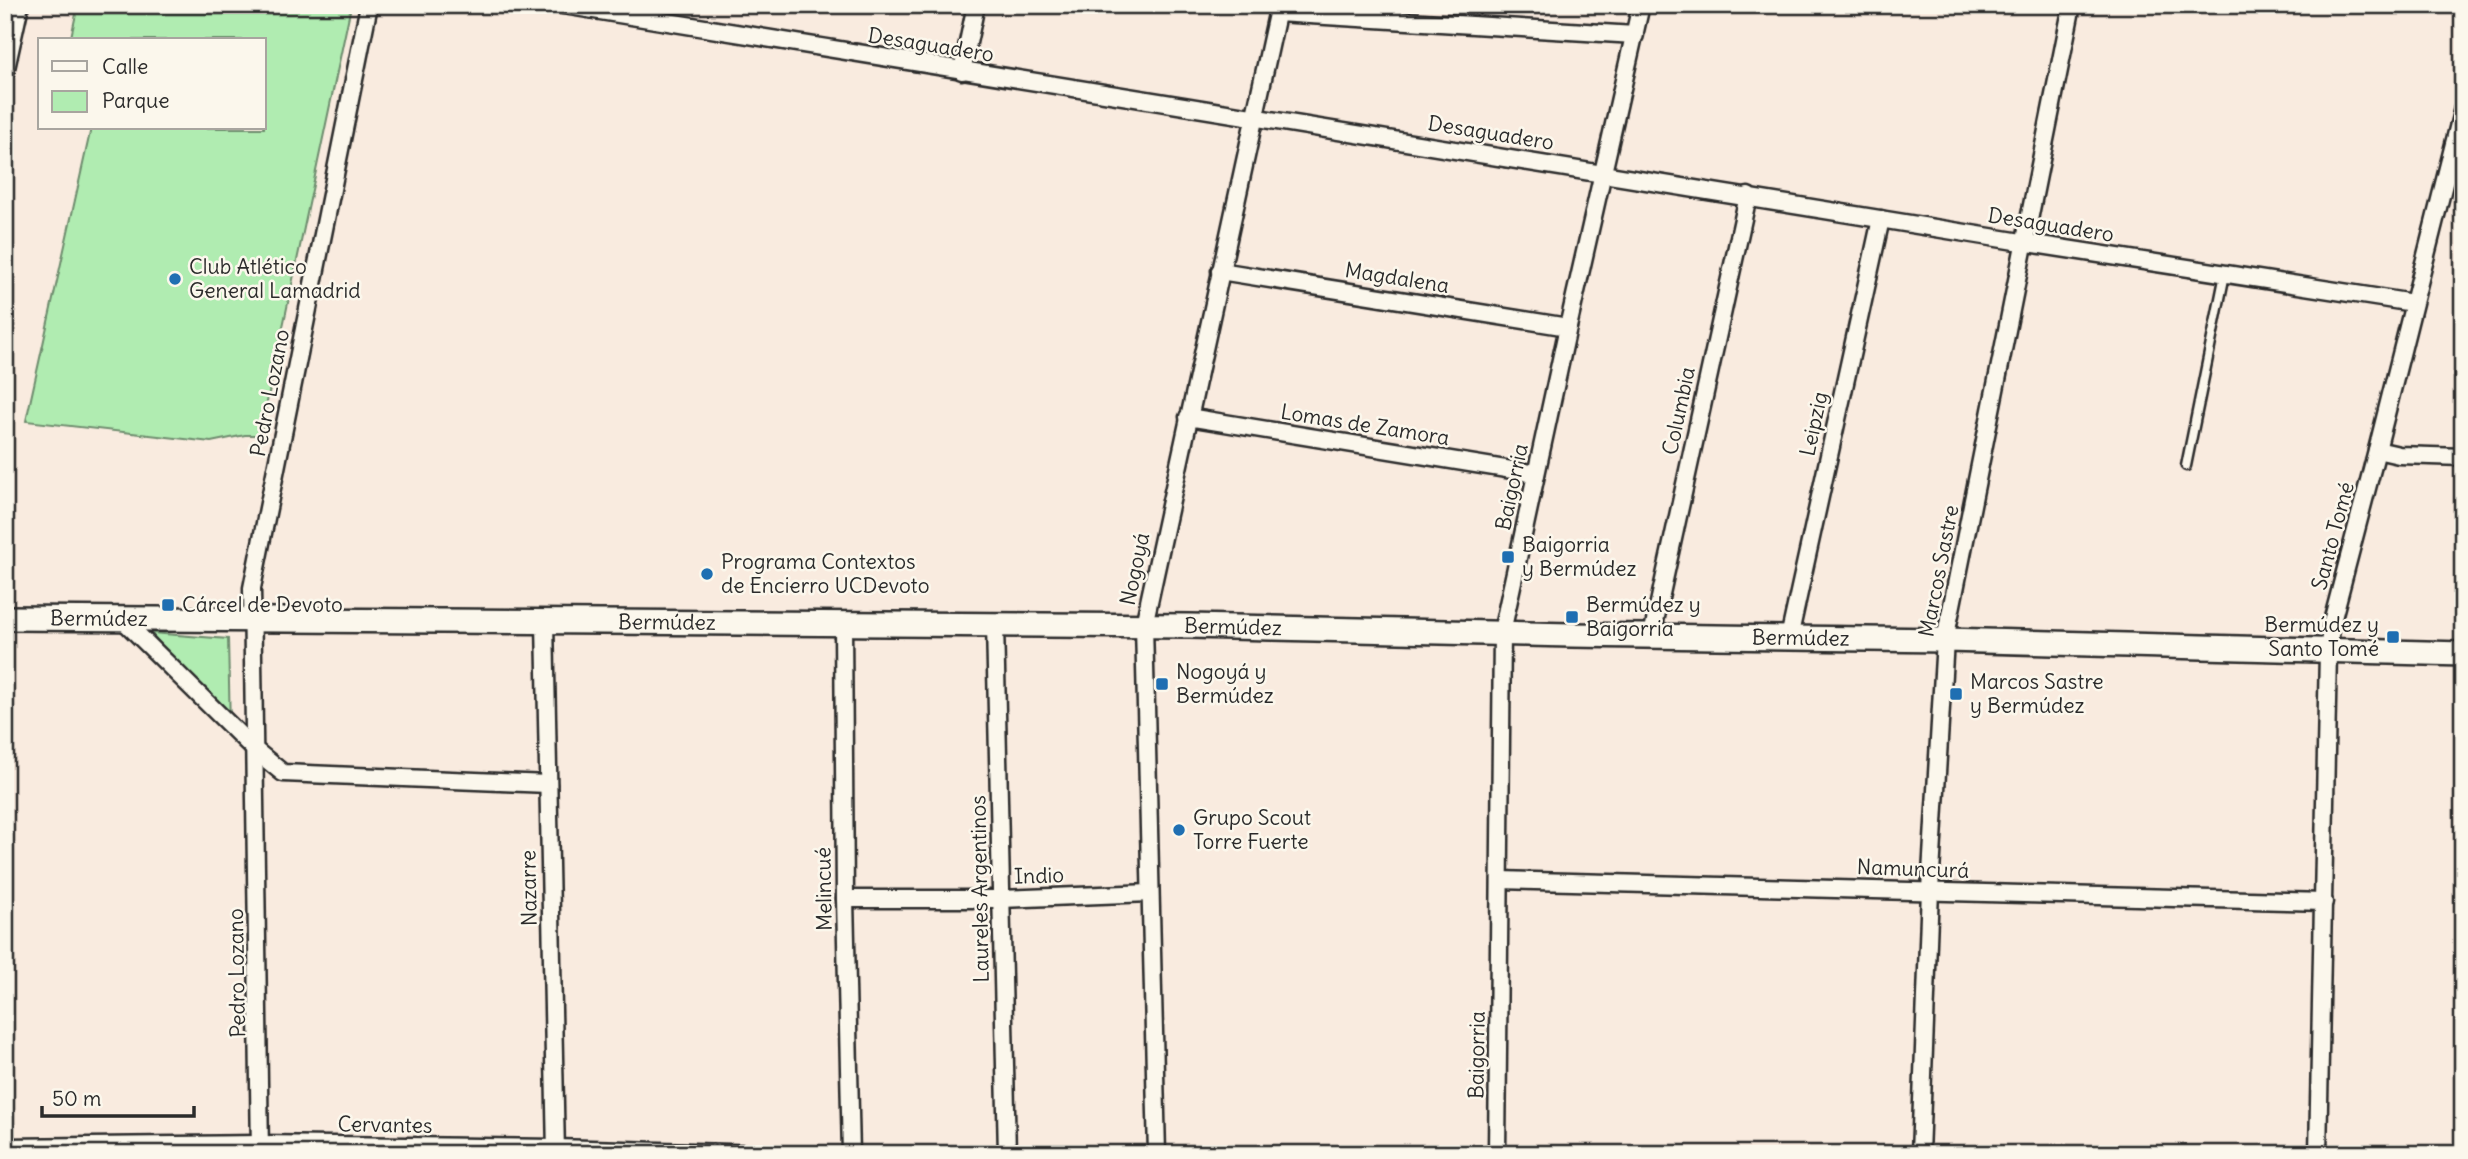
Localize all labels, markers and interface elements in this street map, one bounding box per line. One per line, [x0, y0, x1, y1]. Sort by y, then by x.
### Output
street label: Desaguadero [866, 21, 996, 68]
legend [38, 38, 266, 130]
text: Calle [102, 53, 148, 80]
text: Parque [102, 87, 170, 114]
street label: Desaguadero [1426, 109, 1556, 156]
street label: Desaguadero [1986, 201, 2116, 248]
place label: Club Atlético General Lamadrid [189, 253, 361, 304]
street label: Magdalena [1343, 256, 1451, 299]
marker: Club Atlético General Lamadrid [167, 271, 183, 287]
street label: Pedro Lozano [244, 327, 295, 459]
street label: Columbia [1656, 365, 1701, 457]
street label: Leipzig [1794, 389, 1833, 459]
street label: Lomas de Zamora [1279, 398, 1451, 451]
street label: Baigorria [1489, 441, 1534, 533]
street label: Santo Tomé [2305, 479, 2360, 593]
street label: Marcos Sastre [1913, 503, 1965, 639]
street label: Nogoyá [1114, 530, 1155, 608]
place label: Baigorria y Bermúdez [1522, 531, 1637, 582]
place label: Programa Contextos de Encierro UCDevoto [721, 548, 930, 599]
marker: Baigorria y Bermúdez [1500, 549, 1516, 565]
marker: Programa Contextos de Encierro UCDevoto [699, 566, 715, 582]
place label: Cárcel de Devoto [182, 591, 343, 618]
place label: Bermúdez y Baigorria [1586, 591, 1701, 642]
marker: Cárcel de Devoto [160, 597, 176, 613]
street label: Bermúdez [50, 604, 148, 632]
street label: Bermúdez [618, 608, 716, 636]
marker: Bermúdez y Baigorria [1564, 609, 1580, 625]
place label: Bermúdez y Santo Tomé [2264, 611, 2379, 662]
street label: Bermúdez [1184, 612, 1282, 641]
street label: Bermúdez [1752, 623, 1850, 652]
marker: Bermúdez y Santo Tomé [2385, 629, 2401, 645]
place label: Nogoyá y Bermúdez [1176, 658, 1274, 709]
place label: Marcos Sastre y Bermúdez [1970, 668, 2104, 719]
marker: Nogoyá y Bermúdez [1154, 676, 1170, 692]
marker: Marcos Sastre y Bermúdez [1948, 686, 1964, 702]
street label: Laureles Argentinos [964, 795, 995, 983]
place label: Grupo Scout Torre Fuerte [1193, 804, 1311, 855]
marker: Grupo Scout Torre Fuerte [1171, 822, 1187, 838]
street label: Melincué [809, 847, 838, 931]
street label: Nazarre [514, 850, 543, 926]
street label: Namuncurá [1856, 853, 1970, 884]
street label: Indio [1014, 861, 1064, 890]
street label: Pedro Lozano [222, 908, 251, 1038]
street label: Baigorria [1462, 1011, 1491, 1099]
scale bar [42, 1075, 194, 1119]
text: 50 m [52, 1085, 101, 1112]
street label: Cervantes [337, 1110, 433, 1139]

